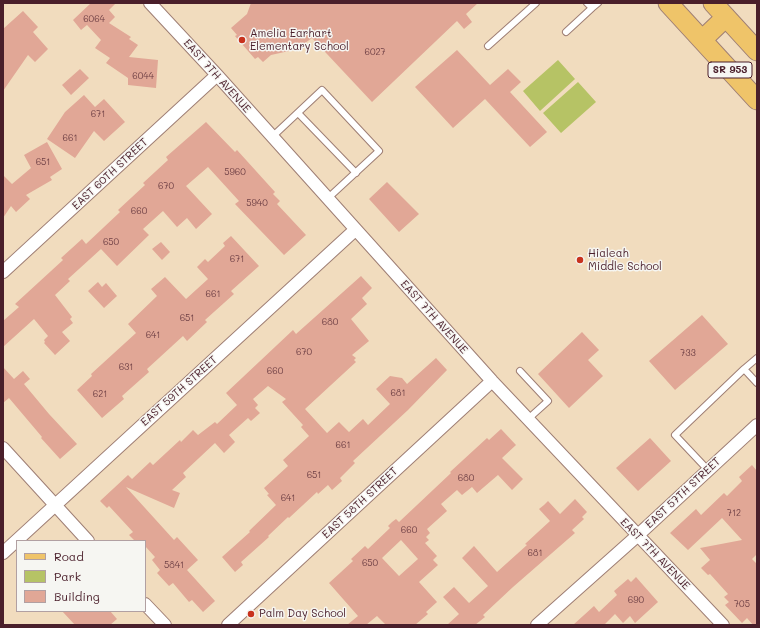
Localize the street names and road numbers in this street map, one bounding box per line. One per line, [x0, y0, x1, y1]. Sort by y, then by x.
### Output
street label: EAST 7TH AVENUE [180, 36, 254, 116]
road number: SR 953 [708, 62, 752, 78]
street label: EAST 60TH STREET [69, 135, 151, 213]
street label: EAST 7TH AVENUE [397, 277, 471, 357]
street label: EAST 59TH STREET [138, 353, 220, 429]
street label: EAST 57TH STREET [643, 455, 723, 531]
street label: EAST 58TH STREET [320, 465, 400, 541]
street label: EAST 7TH AVENUE [617, 515, 693, 593]

